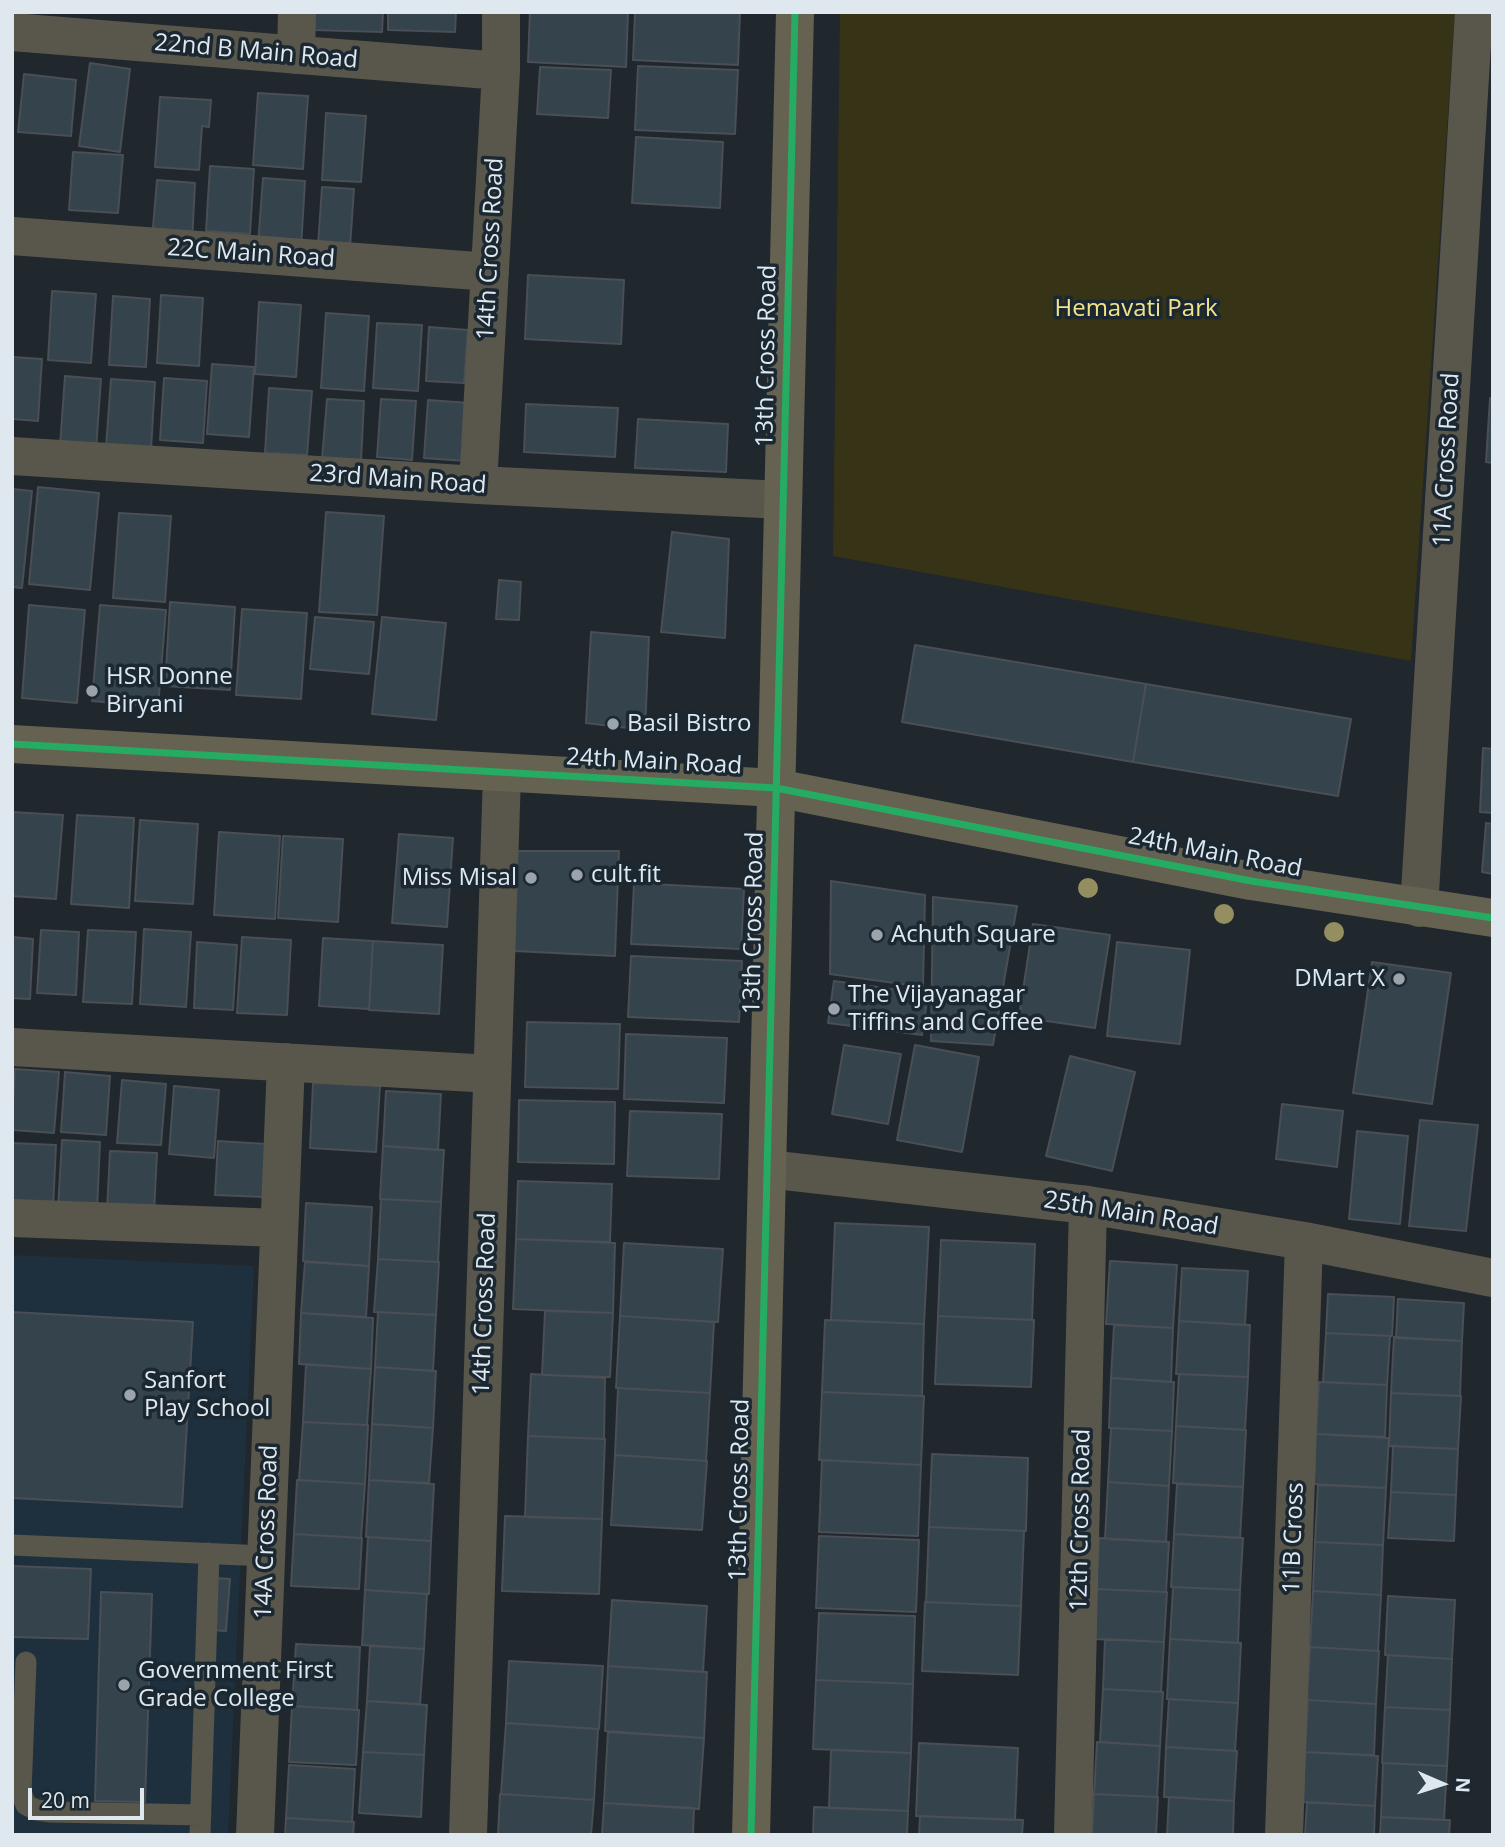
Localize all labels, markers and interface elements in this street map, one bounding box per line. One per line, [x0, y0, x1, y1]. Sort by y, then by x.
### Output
street label: 22nd B Main Road [153, 29, 359, 75]
street label: 14th Cross Road [472, 157, 510, 341]
street label: 22C Main Road [166, 234, 336, 274]
street label: 13th Cross Road [751, 264, 783, 448]
park label: Hemavati Park [1054, 295, 1218, 323]
street label: 11A Cross Road [1428, 372, 1466, 548]
street label: 23rd Main Road [309, 459, 487, 501]
place label: HSR Donne Biryani [106, 663, 233, 719]
marker: HSR Donne Biryani [84, 683, 100, 699]
place label: Basil Bistro [627, 710, 751, 738]
marker: Basil Bistro [605, 716, 621, 732]
street label: 24th Main Road [565, 743, 743, 781]
street label: 24th Main Road [1126, 822, 1304, 884]
street label: 13th Cross Road [738, 831, 770, 1015]
place label: cult.fit [591, 861, 661, 889]
place label: Miss Misal [402, 864, 517, 892]
marker: cult.fit [569, 867, 585, 883]
marker: Miss Misal [523, 870, 539, 886]
place label: Achuth Square [891, 921, 1056, 949]
marker: Achuth Square [869, 927, 885, 943]
place label: DMart X [1294, 965, 1385, 993]
marker: DMart X [1391, 971, 1407, 987]
place label: The Vijayanagar Tiffins and Coffee [848, 981, 1043, 1037]
marker: The Vijayanagar Tiffins and Coffee [826, 1001, 842, 1017]
street label: 25th Main Road [1042, 1186, 1220, 1242]
street label: 14th Cross Road [467, 1212, 503, 1396]
place label: Sanfort Play School [144, 1367, 270, 1423]
marker: Sanfort Play School [122, 1387, 138, 1403]
street label: 13th Cross Road [724, 1398, 756, 1582]
street label: 12th Cross Road [1065, 1428, 1097, 1612]
street label: 14A Cross Road [250, 1444, 284, 1620]
street label: 11B Cross [1278, 1482, 1310, 1594]
place label: Government First Grade College [138, 1657, 333, 1713]
marker: Government First Grade College [116, 1677, 132, 1693]
north arrow [1407, 1749, 1477, 1819]
scale bar [32, 1773, 147, 1817]
text: N [1450, 1777, 1476, 1793]
text: 20 m [41, 1786, 90, 1814]

